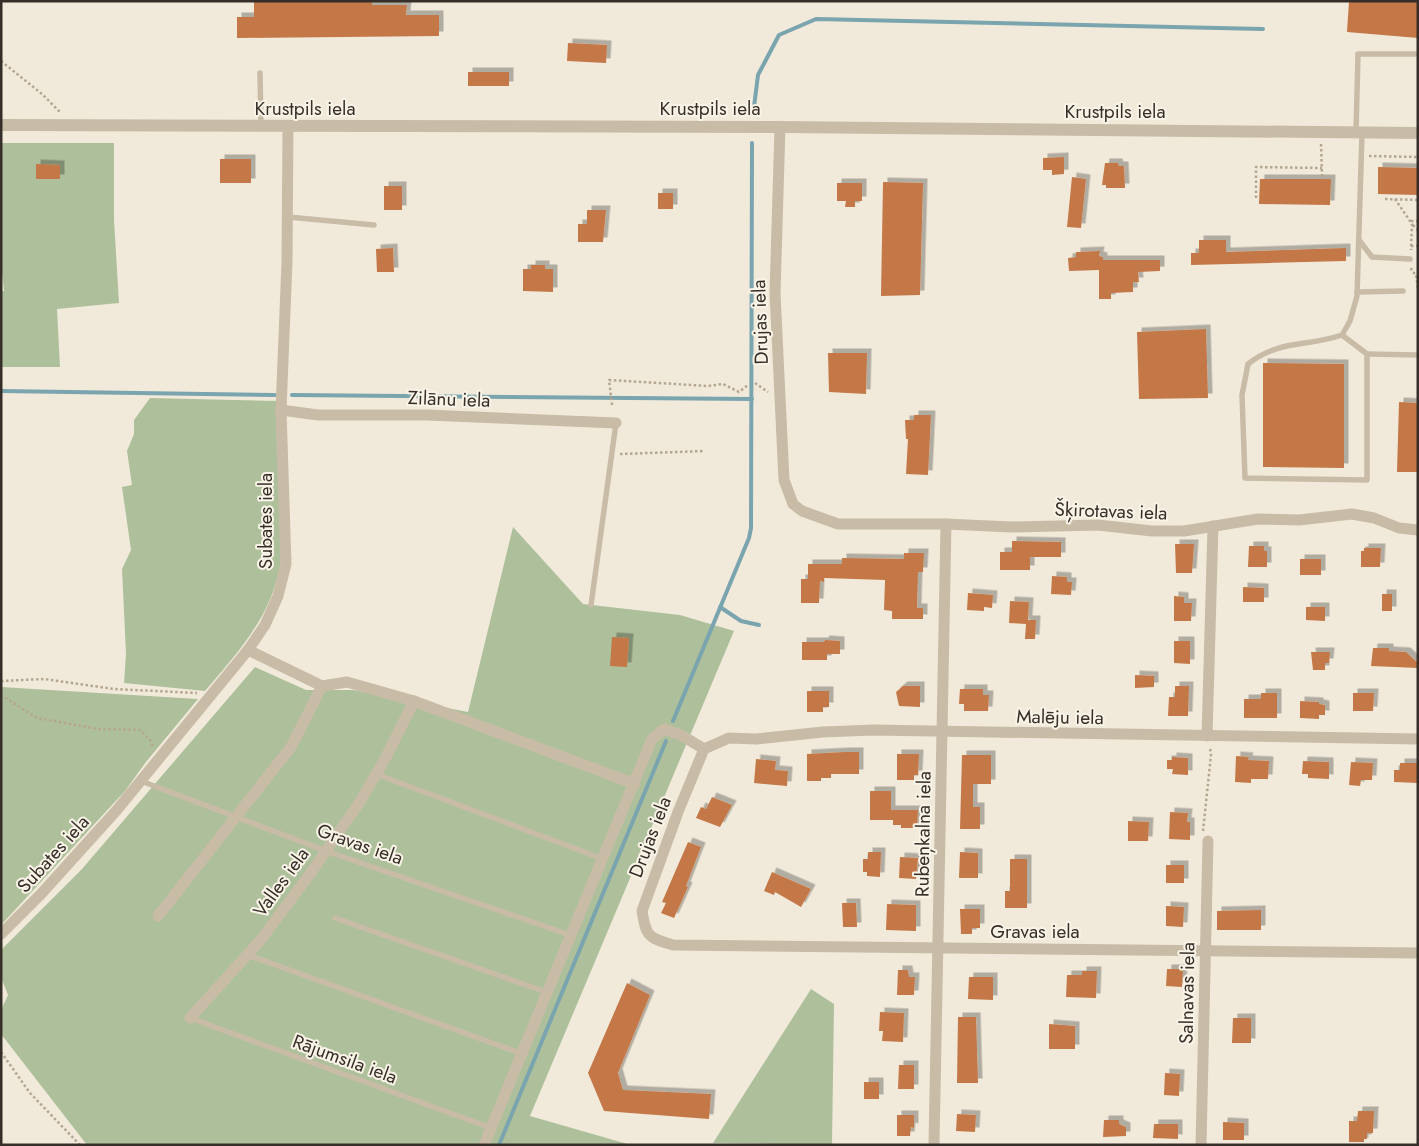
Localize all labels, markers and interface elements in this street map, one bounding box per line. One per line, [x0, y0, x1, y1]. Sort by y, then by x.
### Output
street label: Krustpils iela [254, 95, 356, 122]
street label: Krustpils iela [659, 95, 761, 122]
street label: Krustpils iela [1064, 98, 1166, 125]
street label: Drujas iela [745, 279, 775, 365]
street label: Zilānu iela [407, 384, 491, 414]
street label: Subates iela [252, 473, 279, 569]
street label: Šķirotavas iela [1054, 496, 1168, 526]
street label: Malēju iela [1016, 703, 1104, 731]
street label: Rubeņkalna iela [908, 771, 938, 897]
street label: Drujas iela [622, 793, 678, 881]
street label: Subates iela [11, 809, 95, 899]
street label: Gravas iela [313, 817, 407, 871]
street label: Valles iela [247, 842, 315, 922]
street label: Gravas iela [990, 918, 1080, 945]
street label: Salnavas iela [1173, 942, 1201, 1044]
street label: Rājumsila iela [289, 1028, 401, 1090]

